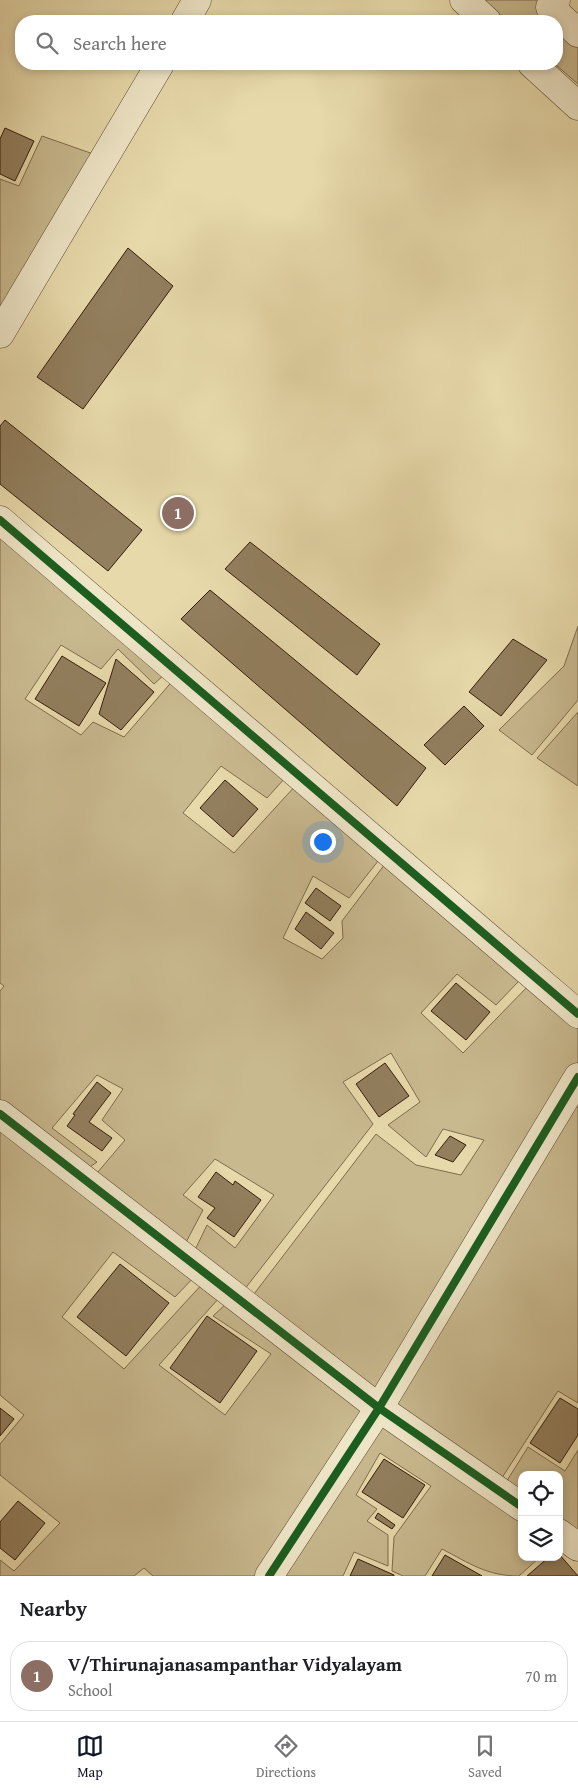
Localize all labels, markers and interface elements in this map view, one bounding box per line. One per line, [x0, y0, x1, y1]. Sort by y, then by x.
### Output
search box [15, 15, 563, 70]
icon: search [33, 29, 61, 57]
text: Search here [73, 29, 167, 57]
pin: 1 [162, 494, 194, 532]
your location [310, 829, 336, 855]
map controls [518, 1471, 563, 1561]
button: locate [518, 1471, 563, 1516]
button: layers [518, 1516, 563, 1561]
text: Nearby [20, 1593, 87, 1624]
text: V/Thirunajanasampanthar Vidyalayam [68, 1650, 402, 1678]
text: 1 [33, 1664, 41, 1688]
text: 70 m [525, 1664, 557, 1688]
text: School [68, 1678, 112, 1702]
tab: Map [76, 1732, 104, 1782]
tab: Directions [256, 1732, 316, 1782]
tab: Saved [468, 1732, 502, 1782]

